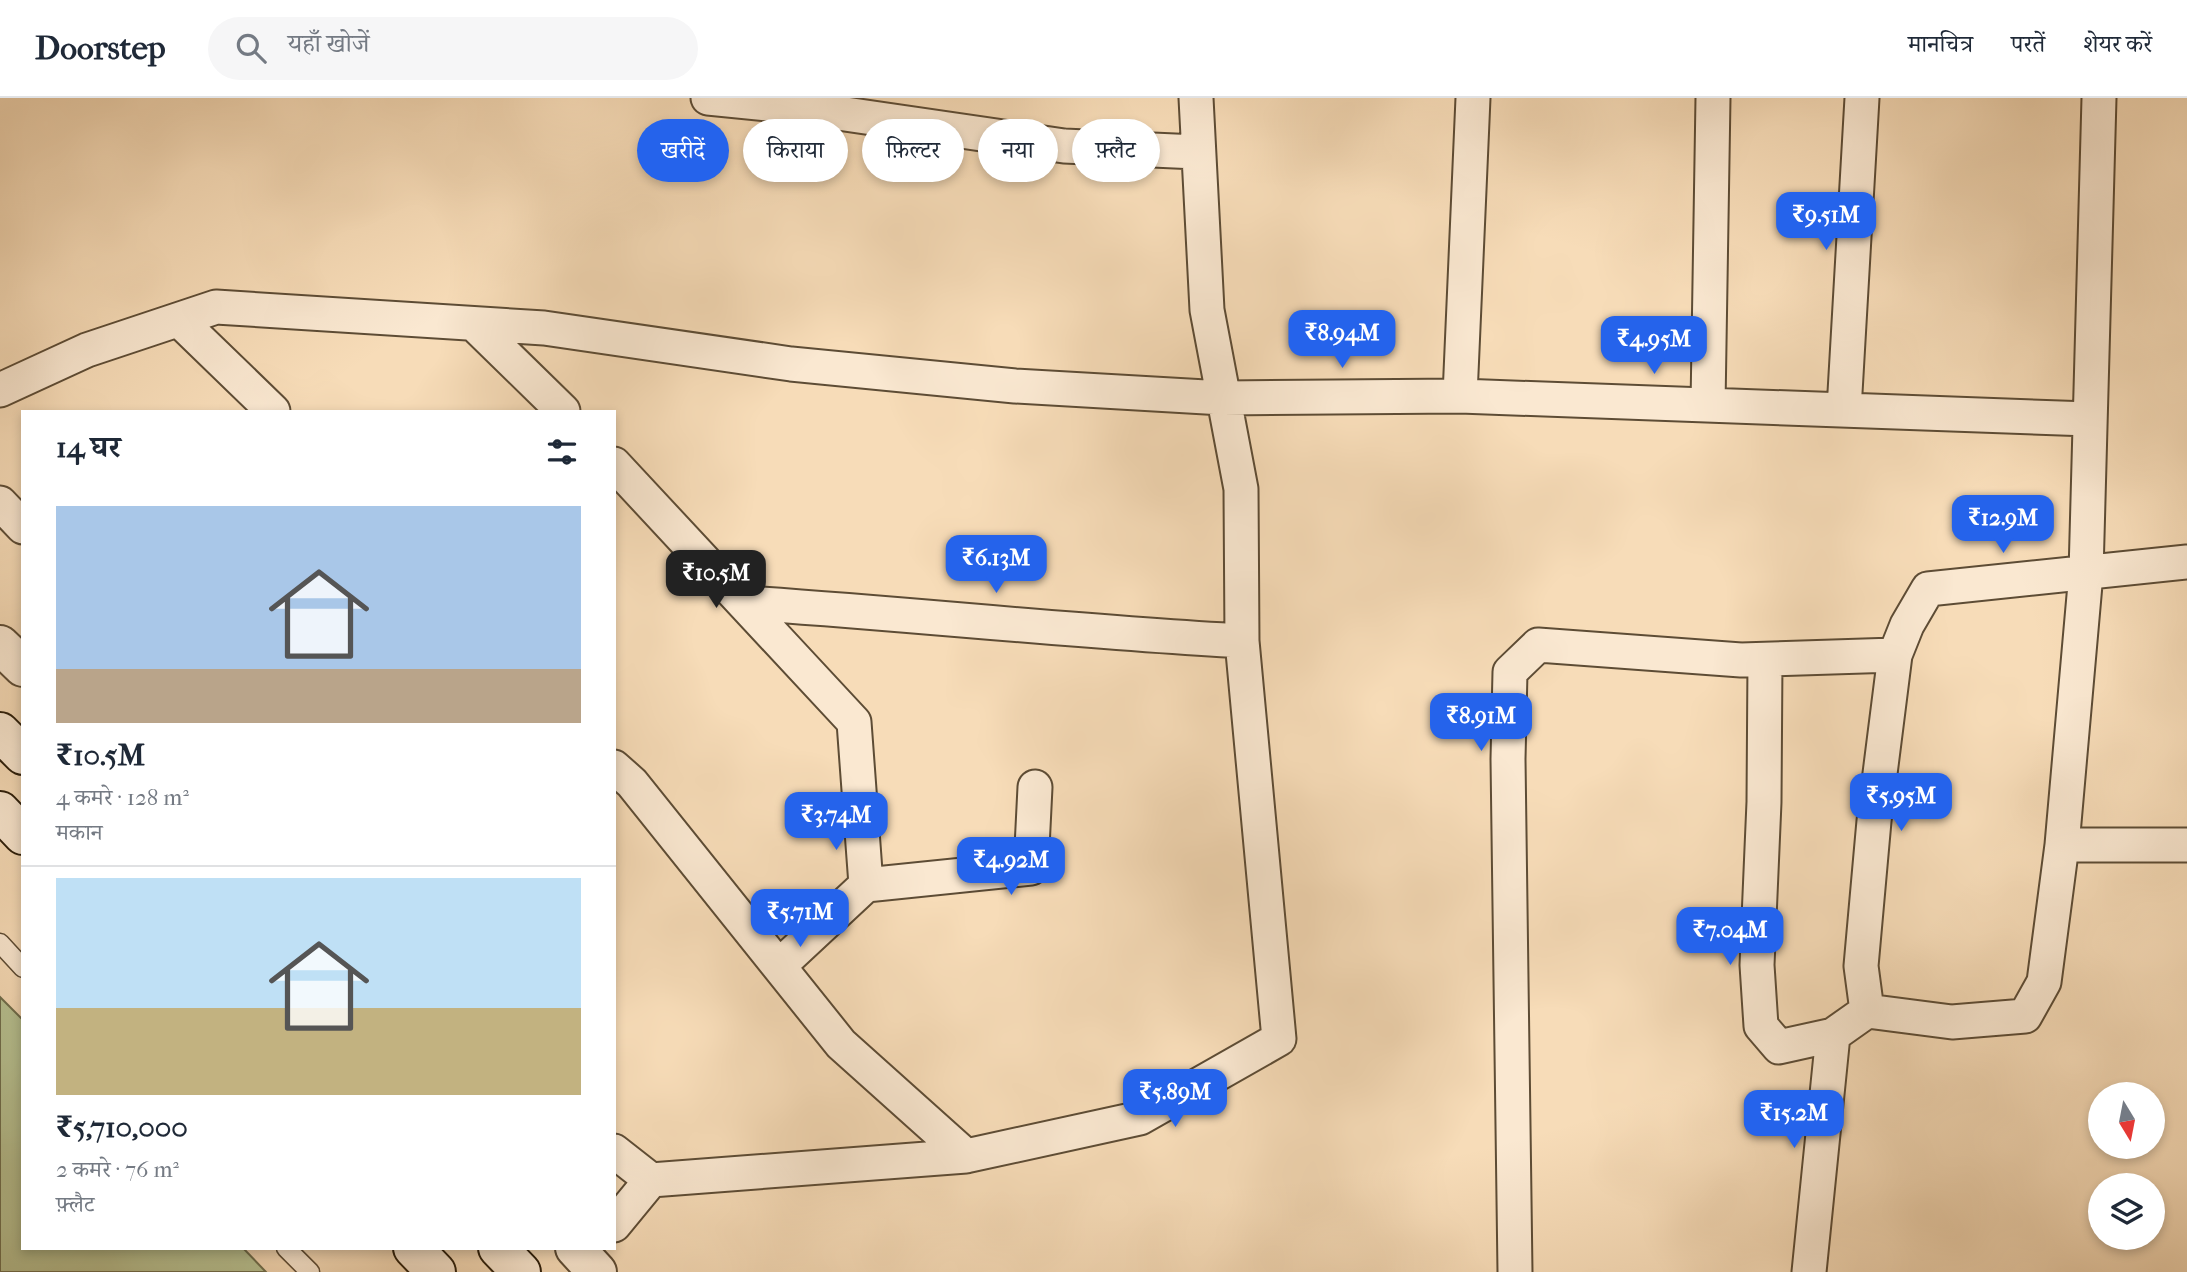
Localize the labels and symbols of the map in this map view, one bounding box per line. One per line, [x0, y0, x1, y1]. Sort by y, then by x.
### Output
pin: ₹9.51M [1769, 192, 1883, 252]
pin: ₹8.94M [1285, 310, 1399, 370]
pin: ₹4.95M [1597, 316, 1711, 376]
pin: ₹12.9M [1946, 496, 2060, 555]
pin: ₹6.13M [939, 536, 1053, 595]
pin: ₹10.5M [659, 550, 773, 610]
pin: ₹8.91M [1424, 694, 1538, 753]
pin: ₹5.95M [1844, 774, 1958, 833]
pin: ₹3.74M [779, 792, 893, 852]
pin: ₹4.92M [954, 838, 1068, 897]
pin: ₹5.71M [743, 890, 857, 949]
pin: ₹7.04M [1673, 908, 1787, 967]
pin: ₹5.89M [1118, 1070, 1232, 1129]
north arrow [2088, 1082, 2165, 1158]
pin: ₹15.2M [1737, 1090, 1851, 1150]

